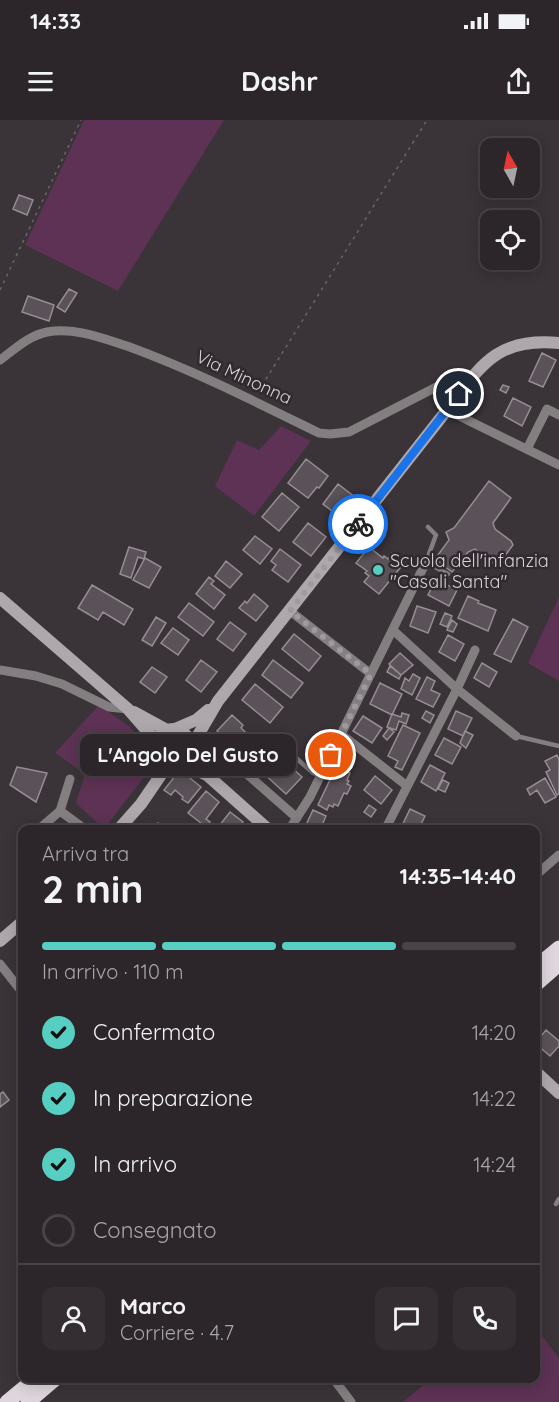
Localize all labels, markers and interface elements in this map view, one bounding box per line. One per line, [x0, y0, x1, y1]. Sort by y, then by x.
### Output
text: 14:33 [30, 7, 81, 35]
text: Dashr [241, 64, 318, 98]
icon: menu [24, 65, 57, 98]
icon: share [502, 65, 535, 98]
north arrow [480, 138, 540, 198]
map controls [480, 138, 540, 270]
button: locate [480, 210, 540, 270]
street label: Via Minonna [192, 345, 296, 409]
pin [433, 368, 484, 419]
icon: home [442, 377, 475, 410]
courier [328, 494, 388, 554]
icon: bike [342, 508, 375, 541]
place label: Scuola dell'infanzia "Casali Santa" [390, 549, 549, 593]
marker: Scuola dell'infanzia "Casali Santa" [371, 563, 385, 577]
pin [305, 729, 356, 780]
callout: L'Angolo Del Gusto [79, 734, 295, 776]
icon: bag [314, 738, 347, 771]
text: L'Angolo Del Gusto [97, 742, 279, 767]
text: Arriva tra [42, 841, 129, 866]
text: 14:35–14:40 [400, 862, 516, 890]
text: 2 min [42, 864, 144, 913]
text: In arrivo · 110 m [42, 959, 184, 984]
icon: check [42, 1016, 75, 1049]
text: Confermato [93, 1018, 215, 1046]
text: 14:20 [472, 1020, 516, 1045]
icon: check [42, 1082, 75, 1115]
text: In preparazione [93, 1084, 253, 1112]
text: 14:22 [472, 1086, 516, 1111]
icon: check [42, 1148, 75, 1181]
text: In arrivo [93, 1150, 177, 1178]
text: 14:24 [473, 1152, 516, 1177]
text: Consegnato [93, 1216, 216, 1244]
button: person [42, 1287, 105, 1350]
button: chat [375, 1287, 438, 1350]
button: phone [453, 1287, 516, 1350]
text: Marco [120, 1292, 186, 1320]
text: Corriere · 4.7 [120, 1320, 234, 1345]

